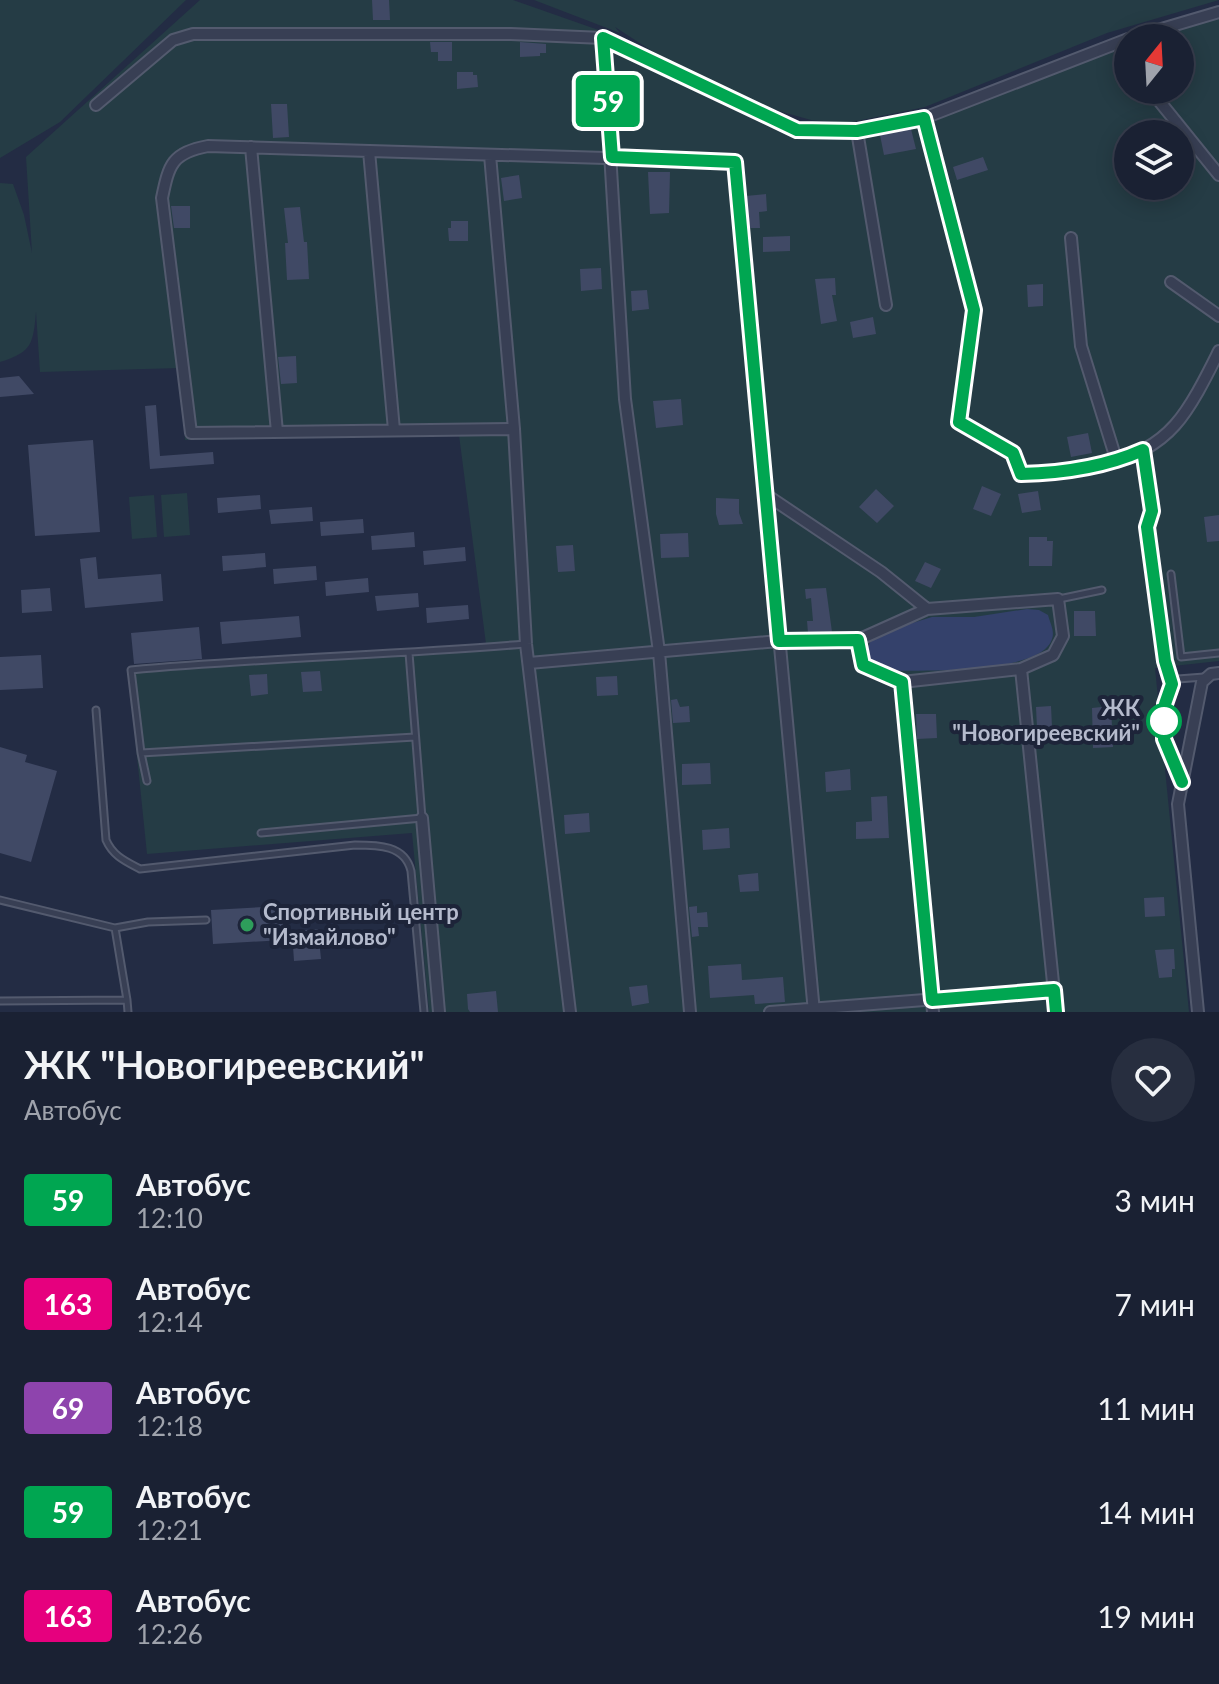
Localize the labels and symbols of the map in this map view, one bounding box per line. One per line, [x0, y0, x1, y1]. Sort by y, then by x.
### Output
north arrow [1114, 24, 1194, 104]
line badge: 59 [572, 75, 644, 127]
place label: ЖК "Новогиреевский" [952, 694, 1141, 746]
marker: ЖК "Новогиреевский" [1147, 704, 1181, 738]
place label: Спортивный центр "Измайлово" [263, 898, 459, 950]
marker: Спортивный центр "Измайлово" [238, 916, 256, 934]

